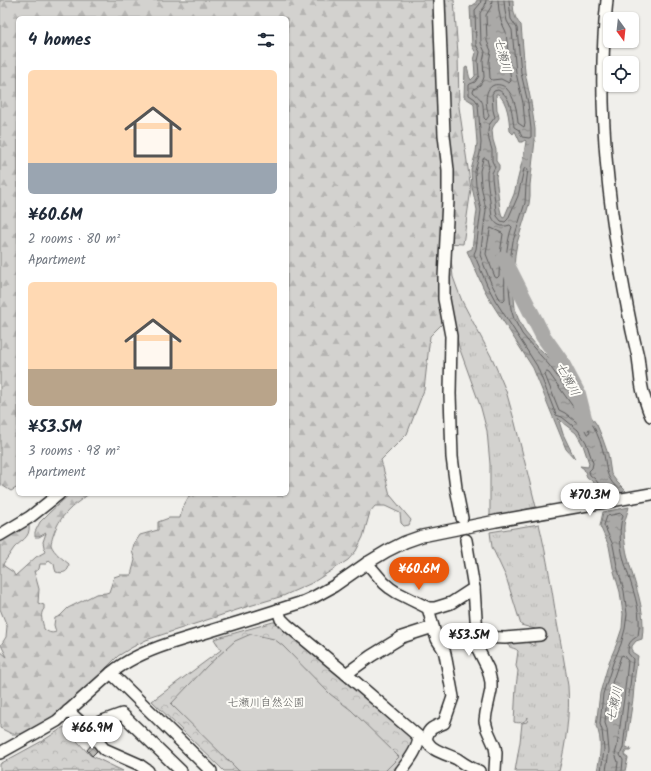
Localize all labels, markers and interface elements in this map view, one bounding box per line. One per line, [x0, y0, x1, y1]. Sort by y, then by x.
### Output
north arrow [603, 12, 639, 48]
map controls [603, 12, 639, 92]
text: 4 homes [28, 27, 91, 54]
icon: filters [255, 29, 277, 51]
water label: 七瀬川 [489, 35, 516, 75]
button: locate [603, 56, 639, 92]
icon: home [117, 96, 189, 168]
text: ¥60.6M [28, 202, 83, 229]
text: 2 rooms · 80 m² [28, 229, 120, 250]
text: Apartment [28, 250, 86, 271]
icon: home [117, 308, 189, 380]
water label: 七瀬川 [551, 359, 584, 400]
text: ¥53.5M [28, 414, 82, 441]
text: 3 rooms · 98 m² [28, 441, 120, 462]
text: Apartment [28, 462, 86, 483]
pin: ¥70.3M [557, 483, 623, 517]
text: ¥70.3M [570, 485, 610, 506]
pin: ¥60.6M [386, 557, 452, 591]
text: ¥60.6M [398, 559, 440, 580]
pin: ¥53.5M [436, 623, 502, 657]
text: ¥53.5M [448, 625, 490, 646]
water label: 七瀬川 [601, 685, 628, 724]
park label: 七瀬川自然公園 [228, 694, 305, 712]
pin: ¥66.9M [59, 716, 125, 750]
text: ¥66.9M [71, 718, 113, 739]

